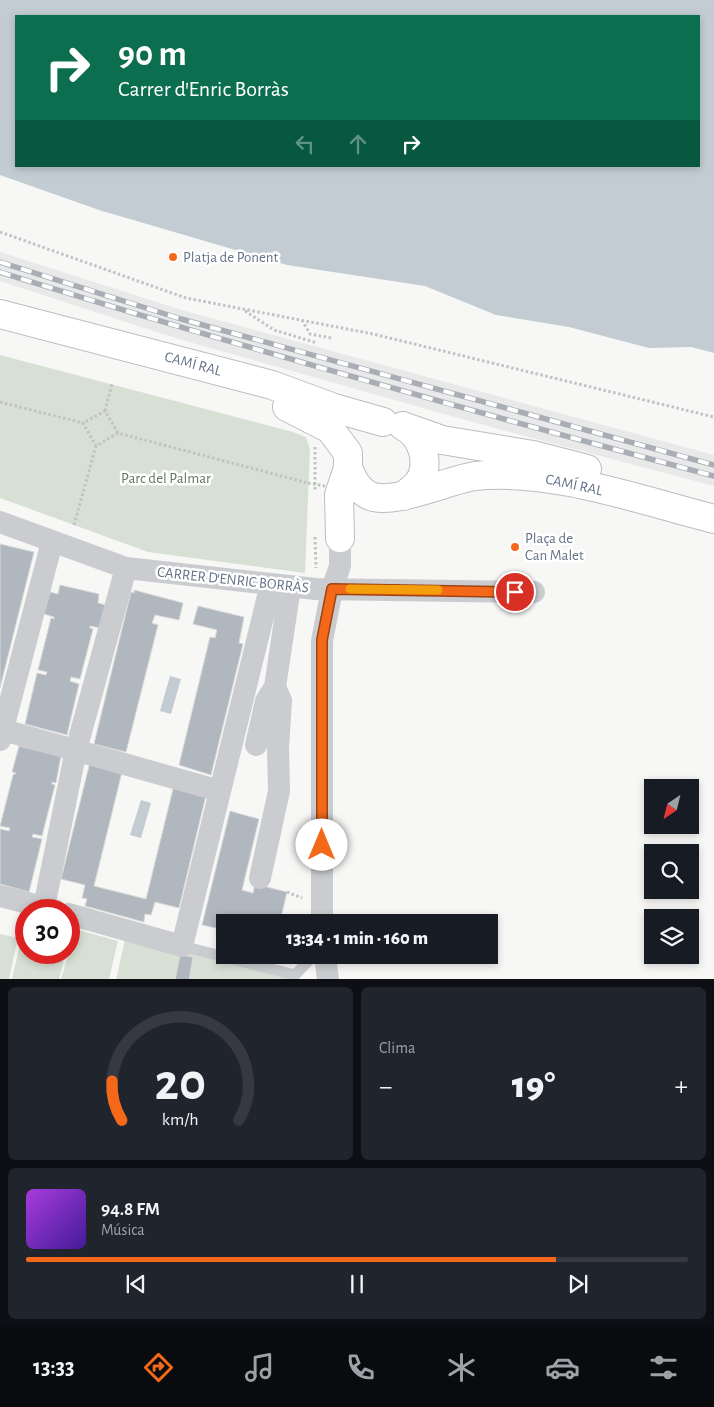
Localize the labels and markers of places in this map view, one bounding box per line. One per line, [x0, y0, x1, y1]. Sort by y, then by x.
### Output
place label: Platja de Ponent [183, 250, 279, 265]
marker: Platja de Ponent [167, 251, 179, 263]
place label: Plaça de Can Malet [525, 531, 584, 563]
marker: Plaça de Can Malet [509, 541, 521, 553]
pin [494, 571, 536, 613]

